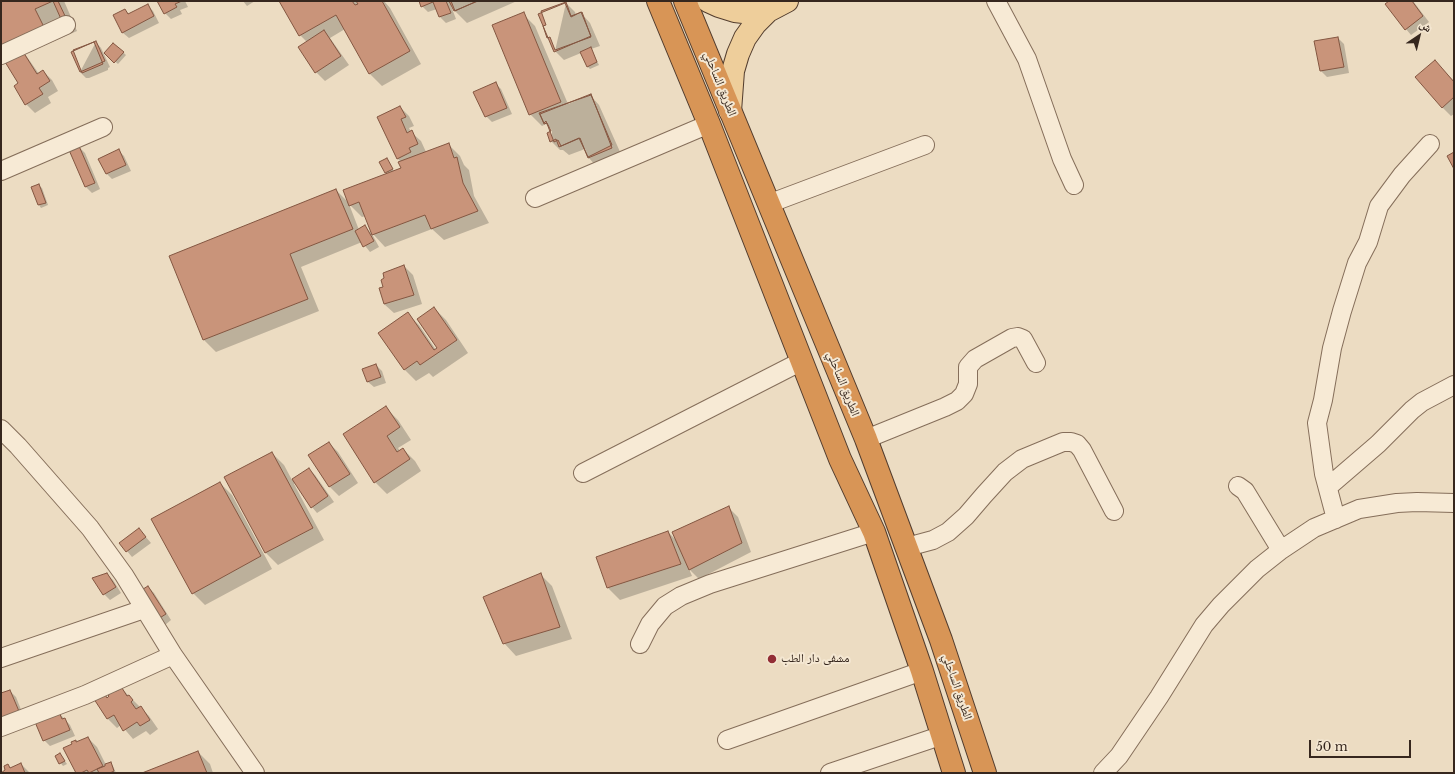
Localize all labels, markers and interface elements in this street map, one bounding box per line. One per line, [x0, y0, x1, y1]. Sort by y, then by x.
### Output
north arrow [1399, 16, 1439, 56]
text: ش [1417, 17, 1435, 35]
street label: الطريق الساحلي [701, 50, 739, 118]
street label: الطريق الساحلي [824, 350, 862, 418]
place label: مشفى دار الطب [781, 652, 849, 666]
street label: الطريق الساحلي [939, 652, 975, 722]
marker: مشفى دار الطب [766, 653, 778, 665]
scale bar [1311, 732, 1413, 758]
text: 50 m [1316, 739, 1348, 754]

